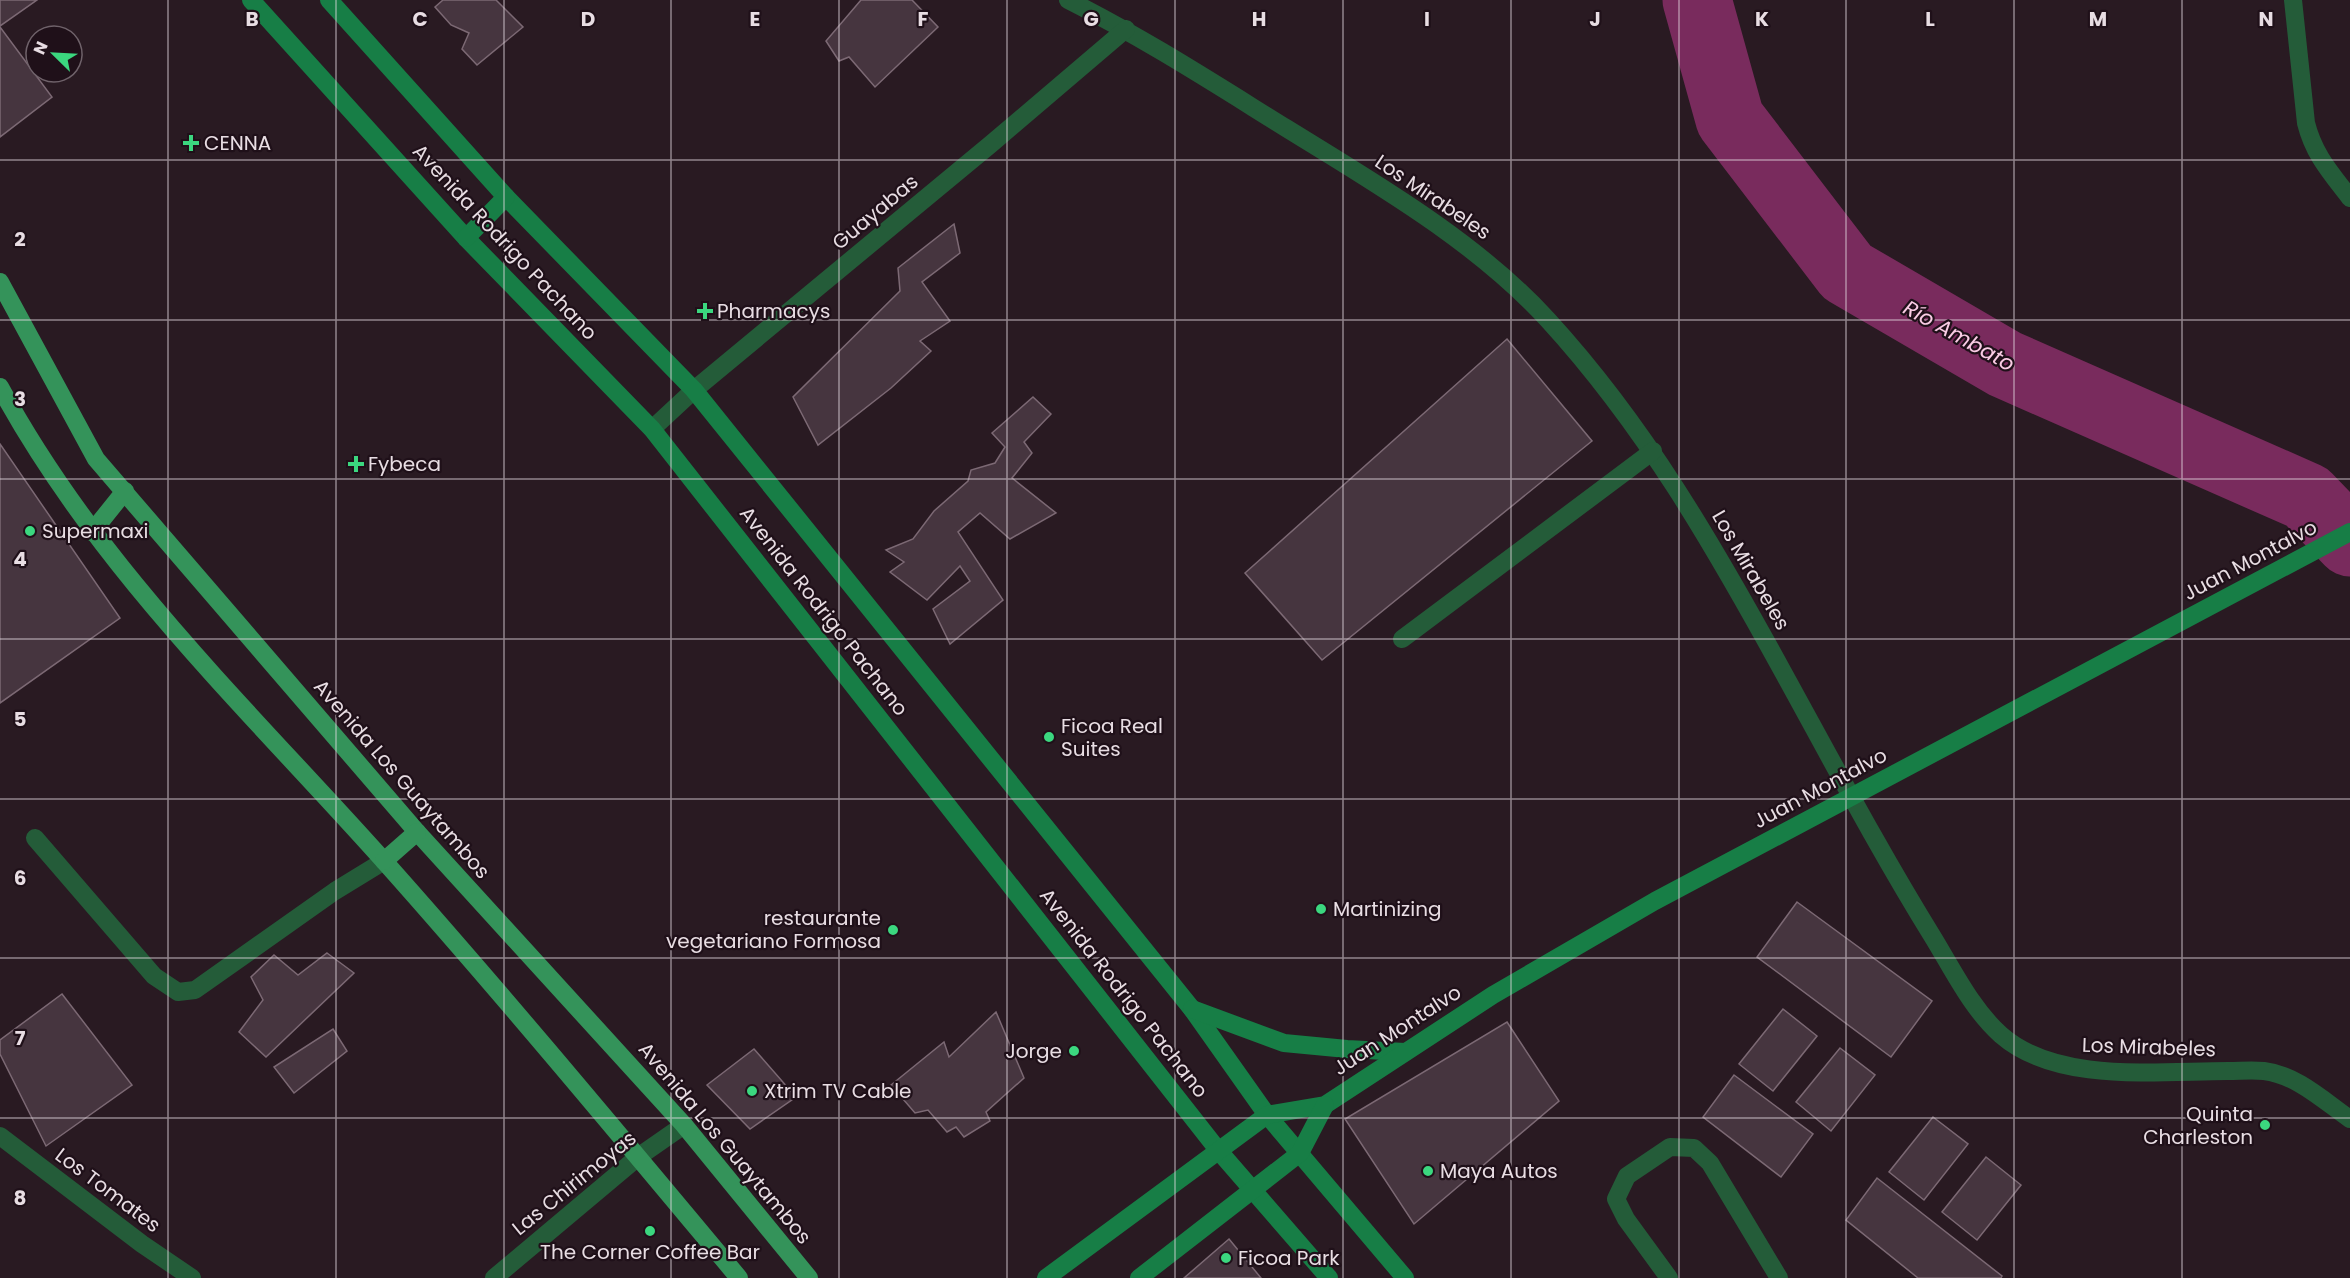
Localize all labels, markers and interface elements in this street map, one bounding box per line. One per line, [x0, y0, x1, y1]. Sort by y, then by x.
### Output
text: B [245, 5, 259, 33]
text: C [412, 5, 428, 33]
text: D [581, 5, 595, 33]
text: E [750, 5, 760, 33]
text: F [918, 5, 929, 33]
text: G [1083, 5, 1099, 33]
text: H [1252, 5, 1266, 33]
text: I [1424, 5, 1430, 33]
text: J [1589, 5, 1601, 33]
text: K [1755, 5, 1769, 33]
text: L [1925, 5, 1935, 33]
text: M [2089, 5, 2107, 33]
text: N [2258, 5, 2274, 33]
north arrow [24, 24, 84, 84]
text: N [28, 38, 54, 58]
place label: CENNA [204, 129, 271, 157]
marker: CENNA [182, 134, 200, 152]
street label: Avenida Rodrigo Pachano [406, 138, 604, 346]
street label: Los Mirabeles [1370, 148, 1496, 246]
street label: Guayabas [826, 168, 924, 256]
text: 2 [14, 225, 26, 253]
water label: Río Ambato [1898, 293, 2020, 378]
place label: Pharmacys [717, 297, 830, 325]
marker: Pharmacys [698, 304, 712, 318]
text: 3 [14, 385, 26, 413]
place label: Fybeca [368, 450, 441, 478]
marker: Fybeca [349, 457, 363, 471]
street label: Avenida Rodrigo Pachano [733, 500, 915, 722]
street label: Los Mirabeles [1705, 505, 1797, 635]
street label: Juan Montalvo [2178, 513, 2322, 607]
place label: Supermaxi [42, 517, 149, 545]
marker: Supermaxi [23, 524, 37, 538]
text: 4 [13, 545, 27, 573]
street label: Avenida Los Guaytambos [308, 673, 496, 885]
text: 5 [14, 705, 27, 733]
place label: Ficoa Real Suites [1061, 712, 1163, 763]
marker: Ficoa Real Suites [1042, 730, 1056, 744]
street label: Juan Montalvo [1748, 741, 1892, 835]
text: 6 [14, 864, 26, 892]
street label: Avenida Rodrigo Pachano [1033, 882, 1215, 1104]
place label: Martinizing [1333, 895, 1441, 923]
marker: Martinizing [1314, 902, 1328, 916]
place label: restaurante vegetariano Formosa [666, 904, 881, 955]
marker: restaurante vegetariano Formosa [886, 923, 900, 937]
street label: Juan Montalvo [1327, 978, 1467, 1082]
text: 7 [15, 1024, 26, 1052]
street label: Los Mirabeles [2082, 1031, 2216, 1063]
street label: Avenida Los Guaytambos [632, 1036, 818, 1250]
place label: Jorge [1005, 1037, 1062, 1065]
marker: Jorge [1067, 1044, 1081, 1058]
place label: Xtrim TV Cable [764, 1077, 912, 1105]
marker: Xtrim TV Cable [745, 1084, 759, 1098]
place label: Quinta Charleston [2143, 1100, 2253, 1151]
marker: Quinta Charleston [2258, 1118, 2272, 1132]
street label: Las Chirimoyas [506, 1124, 642, 1242]
street label: Los Tomates [50, 1141, 166, 1239]
place label: Maya Autos [1440, 1157, 1558, 1185]
marker: Maya Autos [1421, 1164, 1435, 1178]
text: 8 [14, 1184, 26, 1212]
marker: The Corner Coffee Bar [643, 1224, 657, 1238]
place label: The Corner Coffee Bar [540, 1238, 760, 1266]
place label: Ficoa Park [1238, 1244, 1340, 1272]
marker: Ficoa Park [1219, 1251, 1233, 1265]

